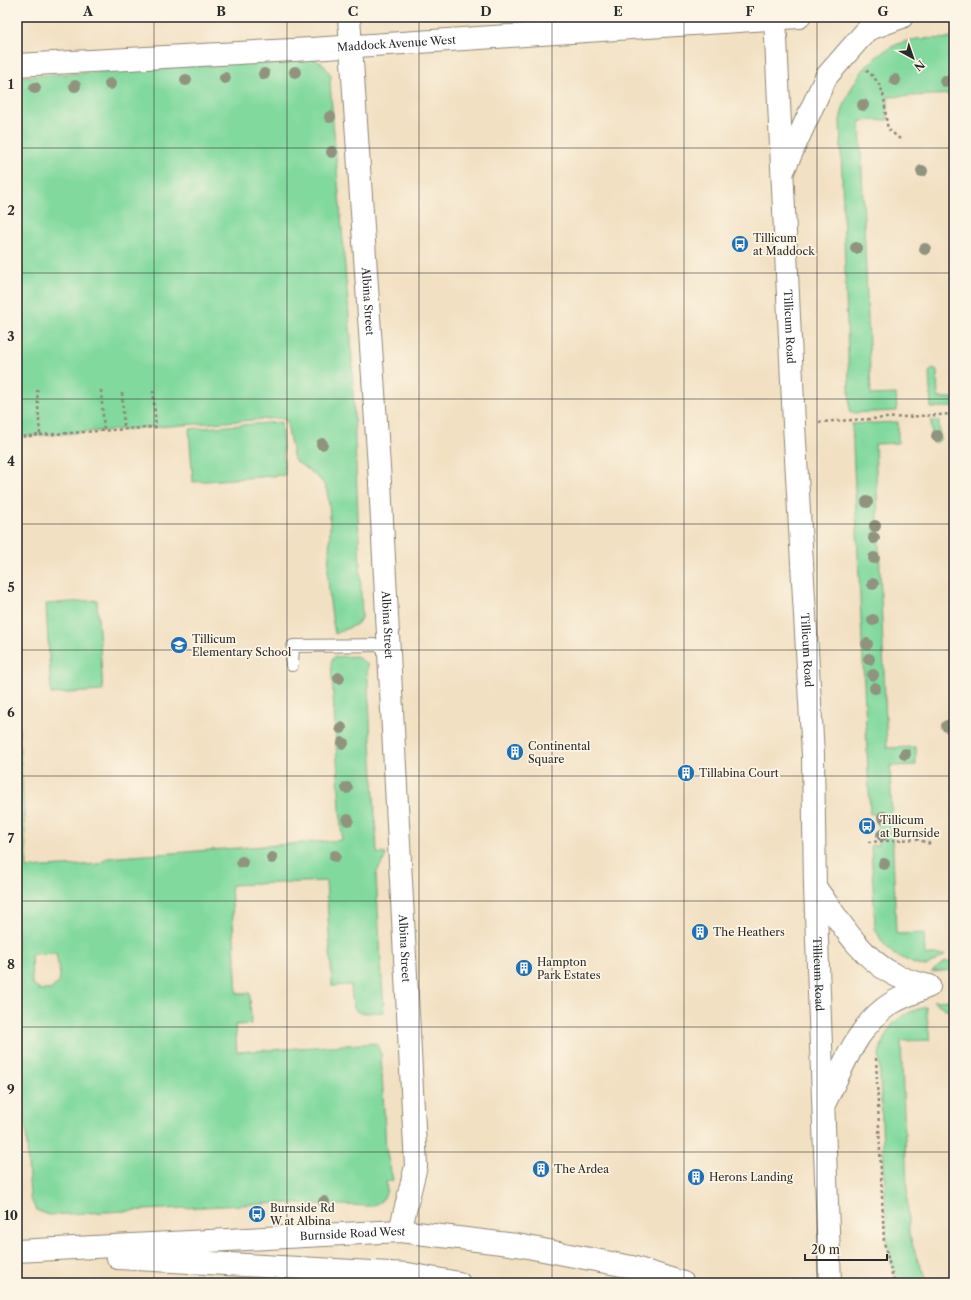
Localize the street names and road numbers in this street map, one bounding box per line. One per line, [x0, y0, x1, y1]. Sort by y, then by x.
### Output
street label: Maddock Avenue West [337, 33, 456, 54]
street label: Albina Street [359, 266, 377, 336]
street label: Tillicum Road [781, 289, 798, 364]
street label: Albina Street [379, 589, 396, 659]
street label: Tillicum Road [798, 613, 816, 688]
street label: Albina Street [396, 913, 413, 983]
street label: Tillicum Road [810, 937, 827, 1012]
street label: Burnside Road West [299, 1224, 406, 1243]

